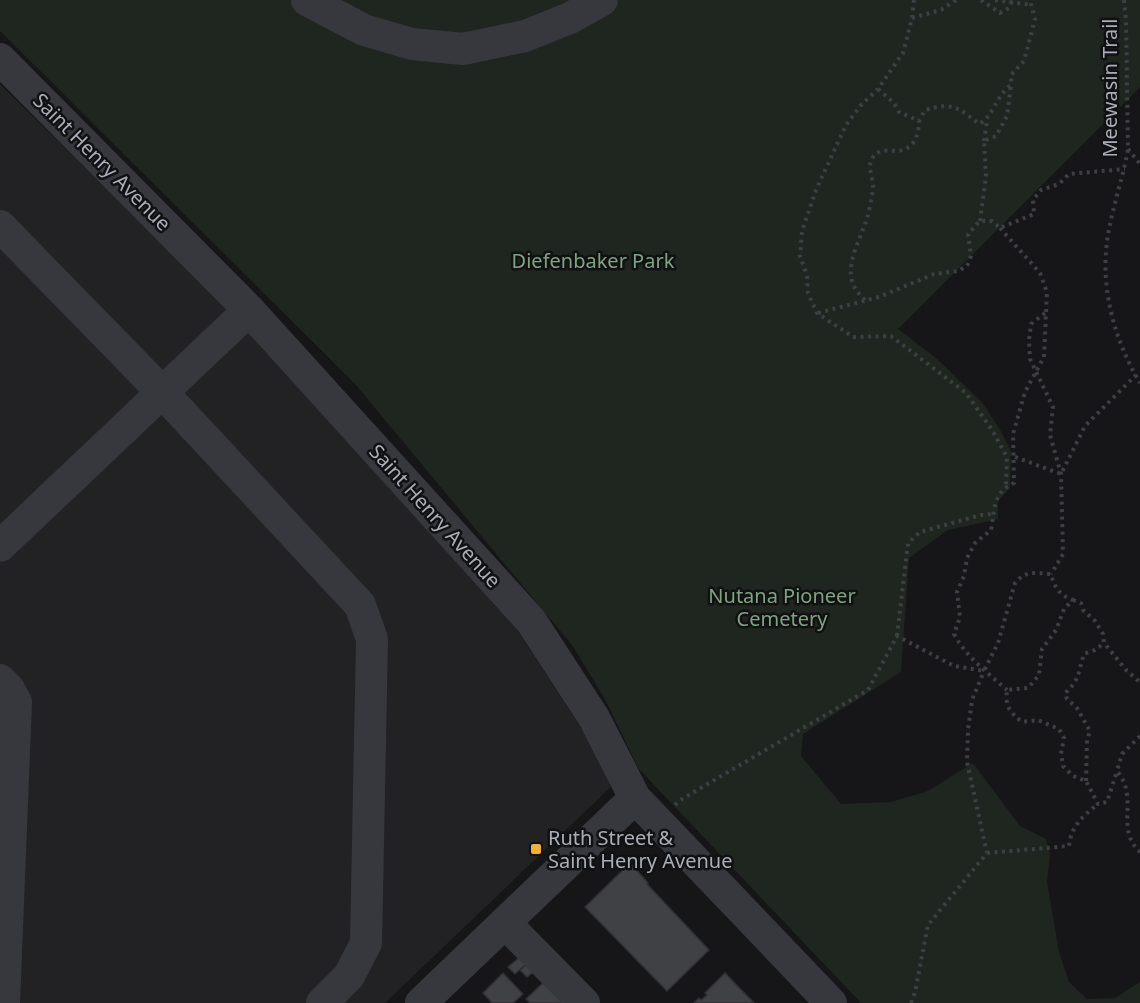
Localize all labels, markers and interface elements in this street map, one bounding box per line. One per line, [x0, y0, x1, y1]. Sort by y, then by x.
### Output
street label: Meewasin Trail [1096, 18, 1123, 158]
street label: Saint Henry Avenue [28, 87, 177, 236]
park label: Diefenbaker Park [512, 247, 675, 274]
street label: Saint Henry Avenue [364, 438, 507, 593]
park label: Nutana Pioneer Cemetery [708, 582, 856, 632]
place label: Ruth Street & Saint Henry Avenue [548, 824, 732, 874]
marker: Ruth Street & Saint Henry Avenue [529, 842, 543, 856]

